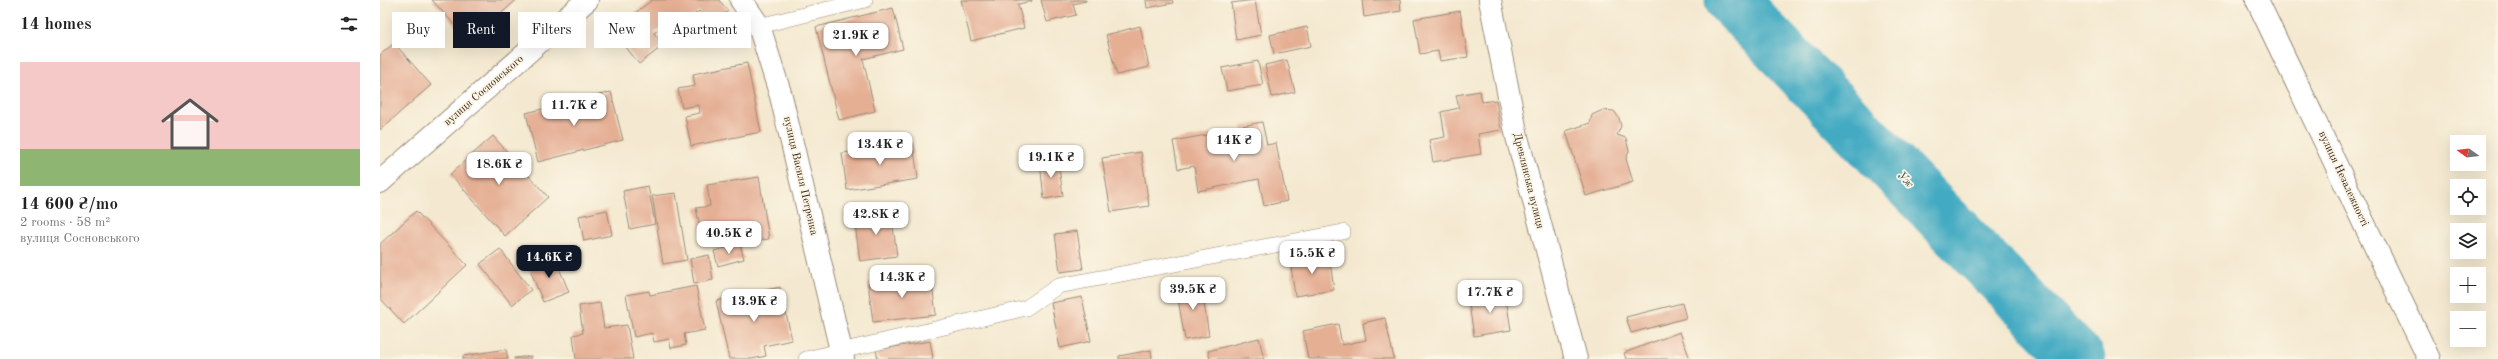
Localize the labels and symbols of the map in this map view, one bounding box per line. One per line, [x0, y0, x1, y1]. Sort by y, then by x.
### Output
pin: 21.9K ₴ [819, 23, 893, 57]
street label: вулиця Сосновського [442, 54, 526, 128]
pin: 11.7K ₴ [537, 93, 611, 127]
street label: вулиця Василя Петренка [781, 116, 819, 237]
pin: 14K ₴ [1206, 128, 1262, 162]
street label: вулиця Незалежності [2316, 130, 2370, 228]
pin: 13.4K ₴ [843, 132, 917, 166]
street label: Древлянська вулиця [1511, 132, 1545, 230]
north arrow [2450, 135, 2486, 171]
pin: 19.1K ₴ [1014, 145, 1088, 179]
pin: 18.6K ₴ [462, 152, 536, 186]
water label: Уж [1894, 169, 1916, 191]
pin: 42.8K ₴ [839, 202, 913, 236]
pin: 40.5K ₴ [692, 221, 766, 255]
pin: 15.5K ₴ [1275, 241, 1349, 275]
pin: 14.6K ₴ [512, 245, 586, 279]
pin: 14.3K ₴ [865, 265, 939, 299]
pin: 39.5K ₴ [1156, 277, 1230, 311]
pin: 17.7K ₴ [1453, 280, 1527, 314]
pin: 13.9K ₴ [717, 289, 791, 323]

